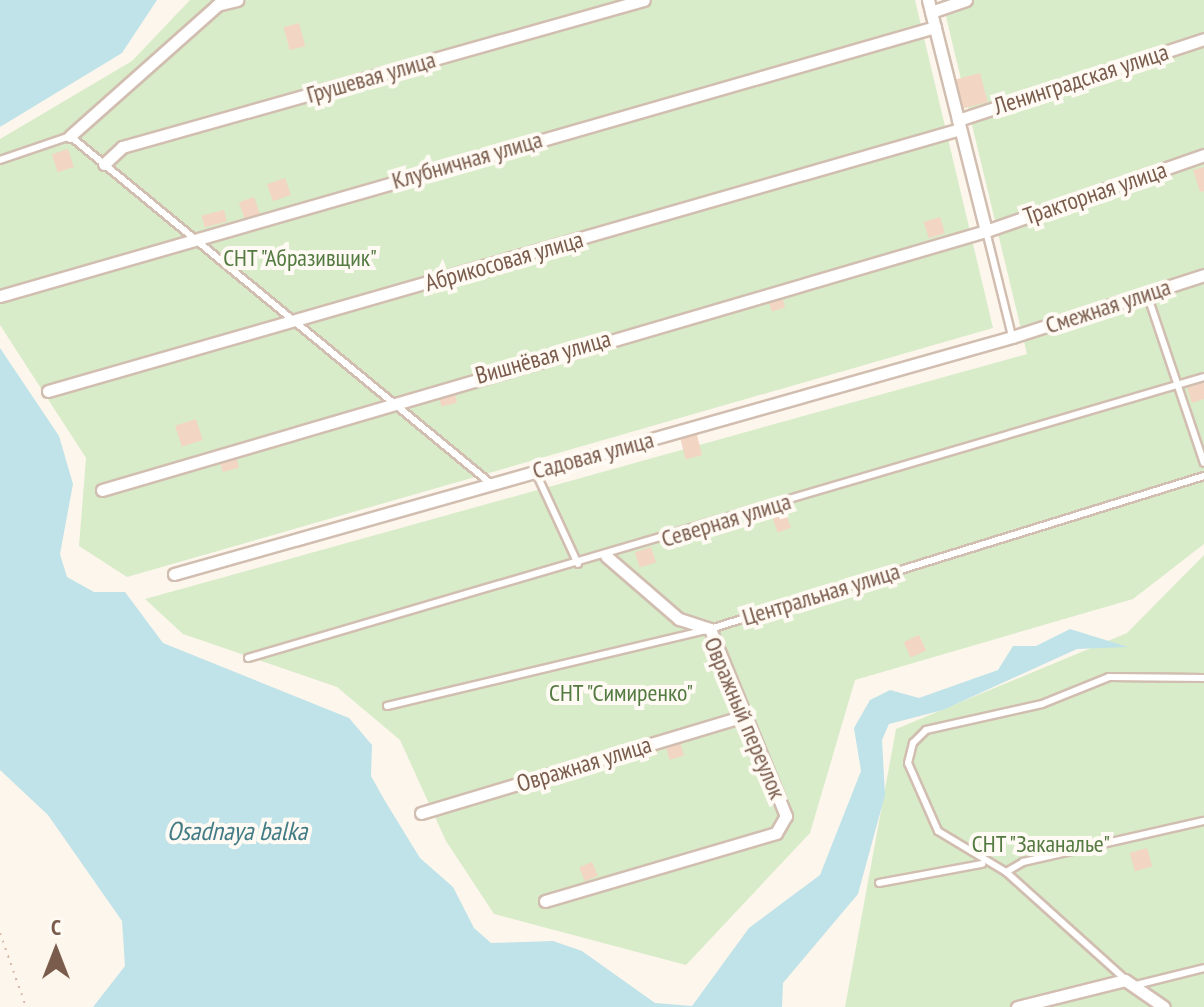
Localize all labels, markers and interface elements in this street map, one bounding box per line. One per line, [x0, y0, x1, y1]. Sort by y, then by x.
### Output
street label: Ленинградская улица [990, 37, 1172, 121]
street label: Грушевая улица [303, 45, 439, 109]
street label: Клубничная улица [389, 125, 545, 195]
street label: Тракторная улица [1020, 155, 1170, 231]
street label: Абрикосовая улица [421, 225, 587, 297]
park label: СНТ "Абразивщик" [222, 244, 378, 272]
street label: Смежная улица [1042, 272, 1174, 340]
street label: Вишнёвая улица [472, 324, 614, 390]
street label: Садовая улица [529, 425, 657, 485]
street label: Северная улица [658, 487, 794, 553]
street label: Центральная улица [739, 556, 903, 632]
street label: Овражный переулок [698, 633, 792, 803]
park label: СНТ "Симиренко" [548, 679, 694, 707]
street label: Овражная улица [513, 730, 655, 798]
water label: Osadnaya balka [167, 815, 307, 847]
park label: СНТ "Заканалье" [971, 830, 1111, 858]
north arrow [16, 911, 96, 991]
text: С [51, 913, 61, 941]

